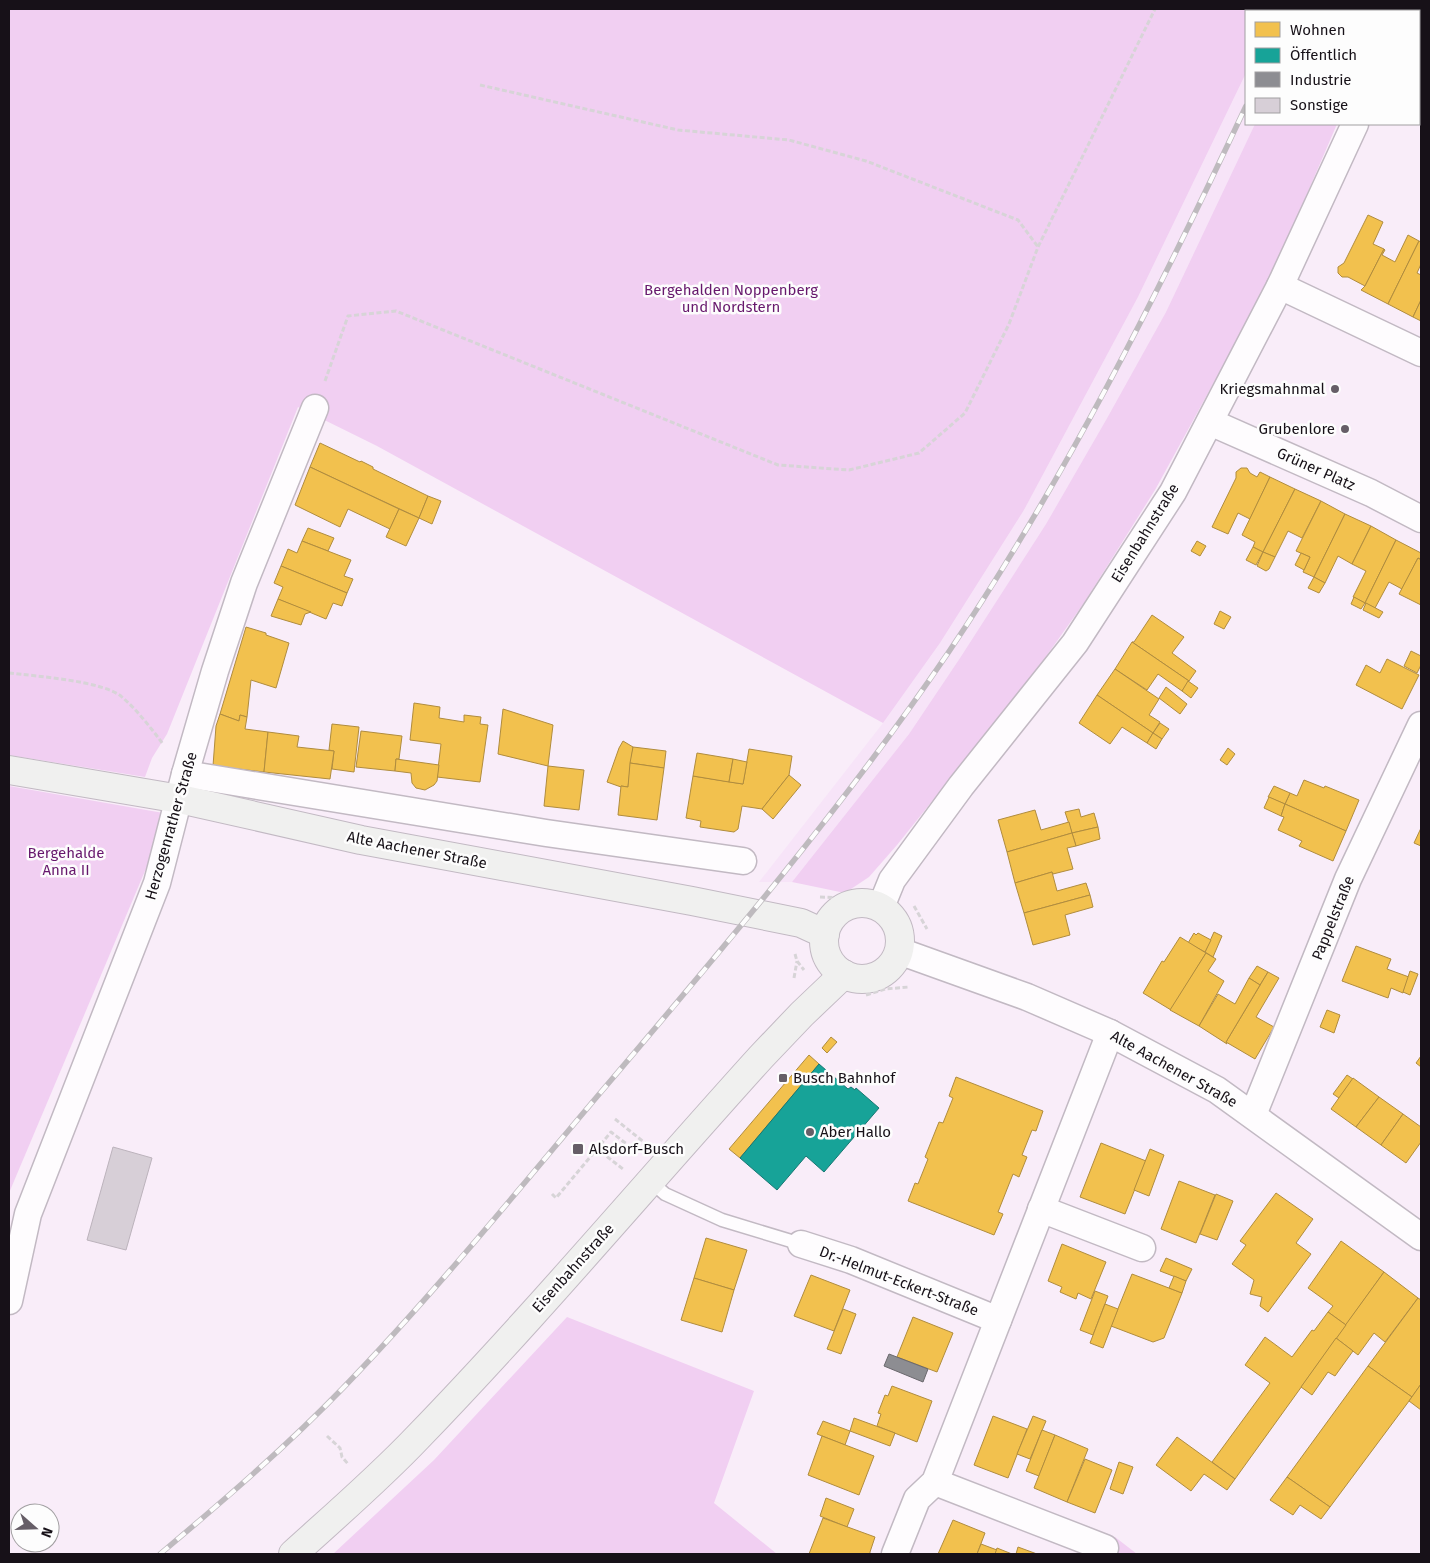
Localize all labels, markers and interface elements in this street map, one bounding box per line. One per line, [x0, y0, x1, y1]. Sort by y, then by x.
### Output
legend [1245, 10, 1420, 125]
text: Wohnen [1290, 21, 1346, 39]
text: Öffentlich [1290, 46, 1357, 64]
text: Industrie [1290, 71, 1352, 89]
text: Sonstige [1290, 96, 1348, 114]
park label: Bergehalden Noppenberg und Nordstern [644, 281, 818, 316]
place label: Kriegsmahnmal [1219, 380, 1326, 398]
marker: Kriegsmahnmal [1329, 383, 1341, 395]
place label: Grubenlore [1259, 420, 1335, 438]
marker: Grubenlore [1339, 423, 1351, 435]
street label: Grüner Platz [1274, 444, 1358, 494]
street label: Eisenbahnstraße [1107, 480, 1183, 586]
street label: Herzogenrather Straße [141, 750, 201, 902]
street label: Alte Aachener Straße [346, 828, 488, 872]
park label: Bergehalde Anna II [28, 844, 104, 879]
street label: Pappelstraße [1308, 873, 1358, 963]
street label: Alte Aachener Straße [1108, 1027, 1240, 1111]
place label: Busch Bahnhof [793, 1069, 896, 1087]
marker: Busch Bahnhof [777, 1072, 789, 1084]
place label: Aber Hallo [820, 1123, 891, 1141]
marker: Aber Hallo [804, 1126, 816, 1138]
place label: Alsdorf-Busch [589, 1140, 684, 1158]
marker: Alsdorf-Busch [571, 1142, 585, 1156]
street label: Eisenbahnstraße [528, 1220, 618, 1316]
street label: Dr.-Helmut-Eckert-Straße [817, 1242, 981, 1320]
north arrow [10, 1503, 60, 1553]
text: N [37, 1525, 56, 1540]

